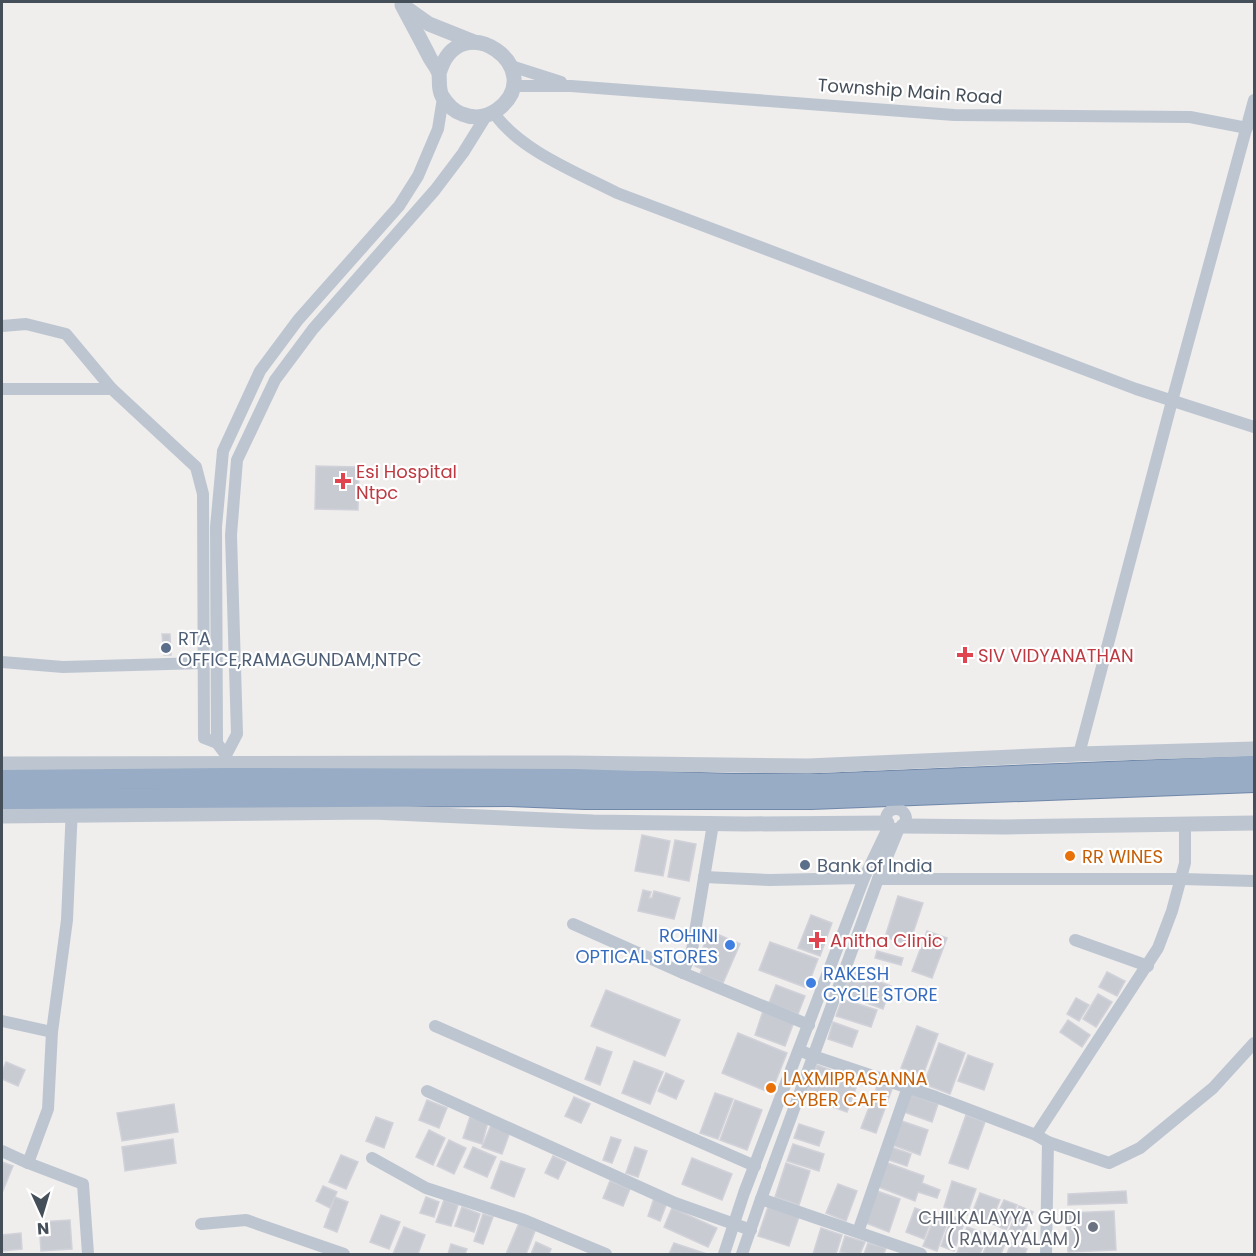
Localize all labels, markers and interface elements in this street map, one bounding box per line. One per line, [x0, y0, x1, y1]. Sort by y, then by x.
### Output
street label: Township Main Road [817, 72, 1003, 110]
place label: Esi Hospital Ntpc [356, 459, 457, 505]
marker: Esi Hospital Ntpc [334, 472, 352, 490]
place label: RTA OFFICE,RAMAGUNDAM,NTPC [178, 626, 422, 672]
marker: RTA OFFICE,RAMAGUNDAM,NTPC [159, 641, 173, 655]
place label: SIV VIDYANATHAN [978, 643, 1134, 668]
marker: SIV VIDYANATHAN [956, 646, 974, 664]
place label: RR WINES [1082, 844, 1163, 869]
marker: RR WINES [1063, 849, 1077, 863]
place label: Bank of India [817, 853, 933, 878]
marker: Bank of India [798, 858, 812, 872]
place label: ROHINI OPTICAL STORES [575, 923, 718, 969]
place label: Anitha Clinic [830, 928, 943, 953]
marker: Anitha Clinic [808, 931, 826, 949]
marker: ROHINI OPTICAL STORES [723, 938, 737, 952]
place label: RAKESH CYCLE STORE [823, 961, 938, 1007]
marker: RAKESH CYCLE STORE [804, 976, 818, 990]
place label: LAXMIPRASANNA CYBER CAFE [783, 1066, 928, 1112]
marker: LAXMIPRASANNA CYBER CAFE [764, 1081, 778, 1095]
north arrow [12, 1184, 72, 1244]
place label: CHILKALAYYA GUDI ( RAMAYALAM ) [918, 1205, 1081, 1251]
text: N [36, 1217, 50, 1240]
marker: CHILKALAYYA GUDI ( RAMAYALAM ) [1086, 1220, 1100, 1234]

